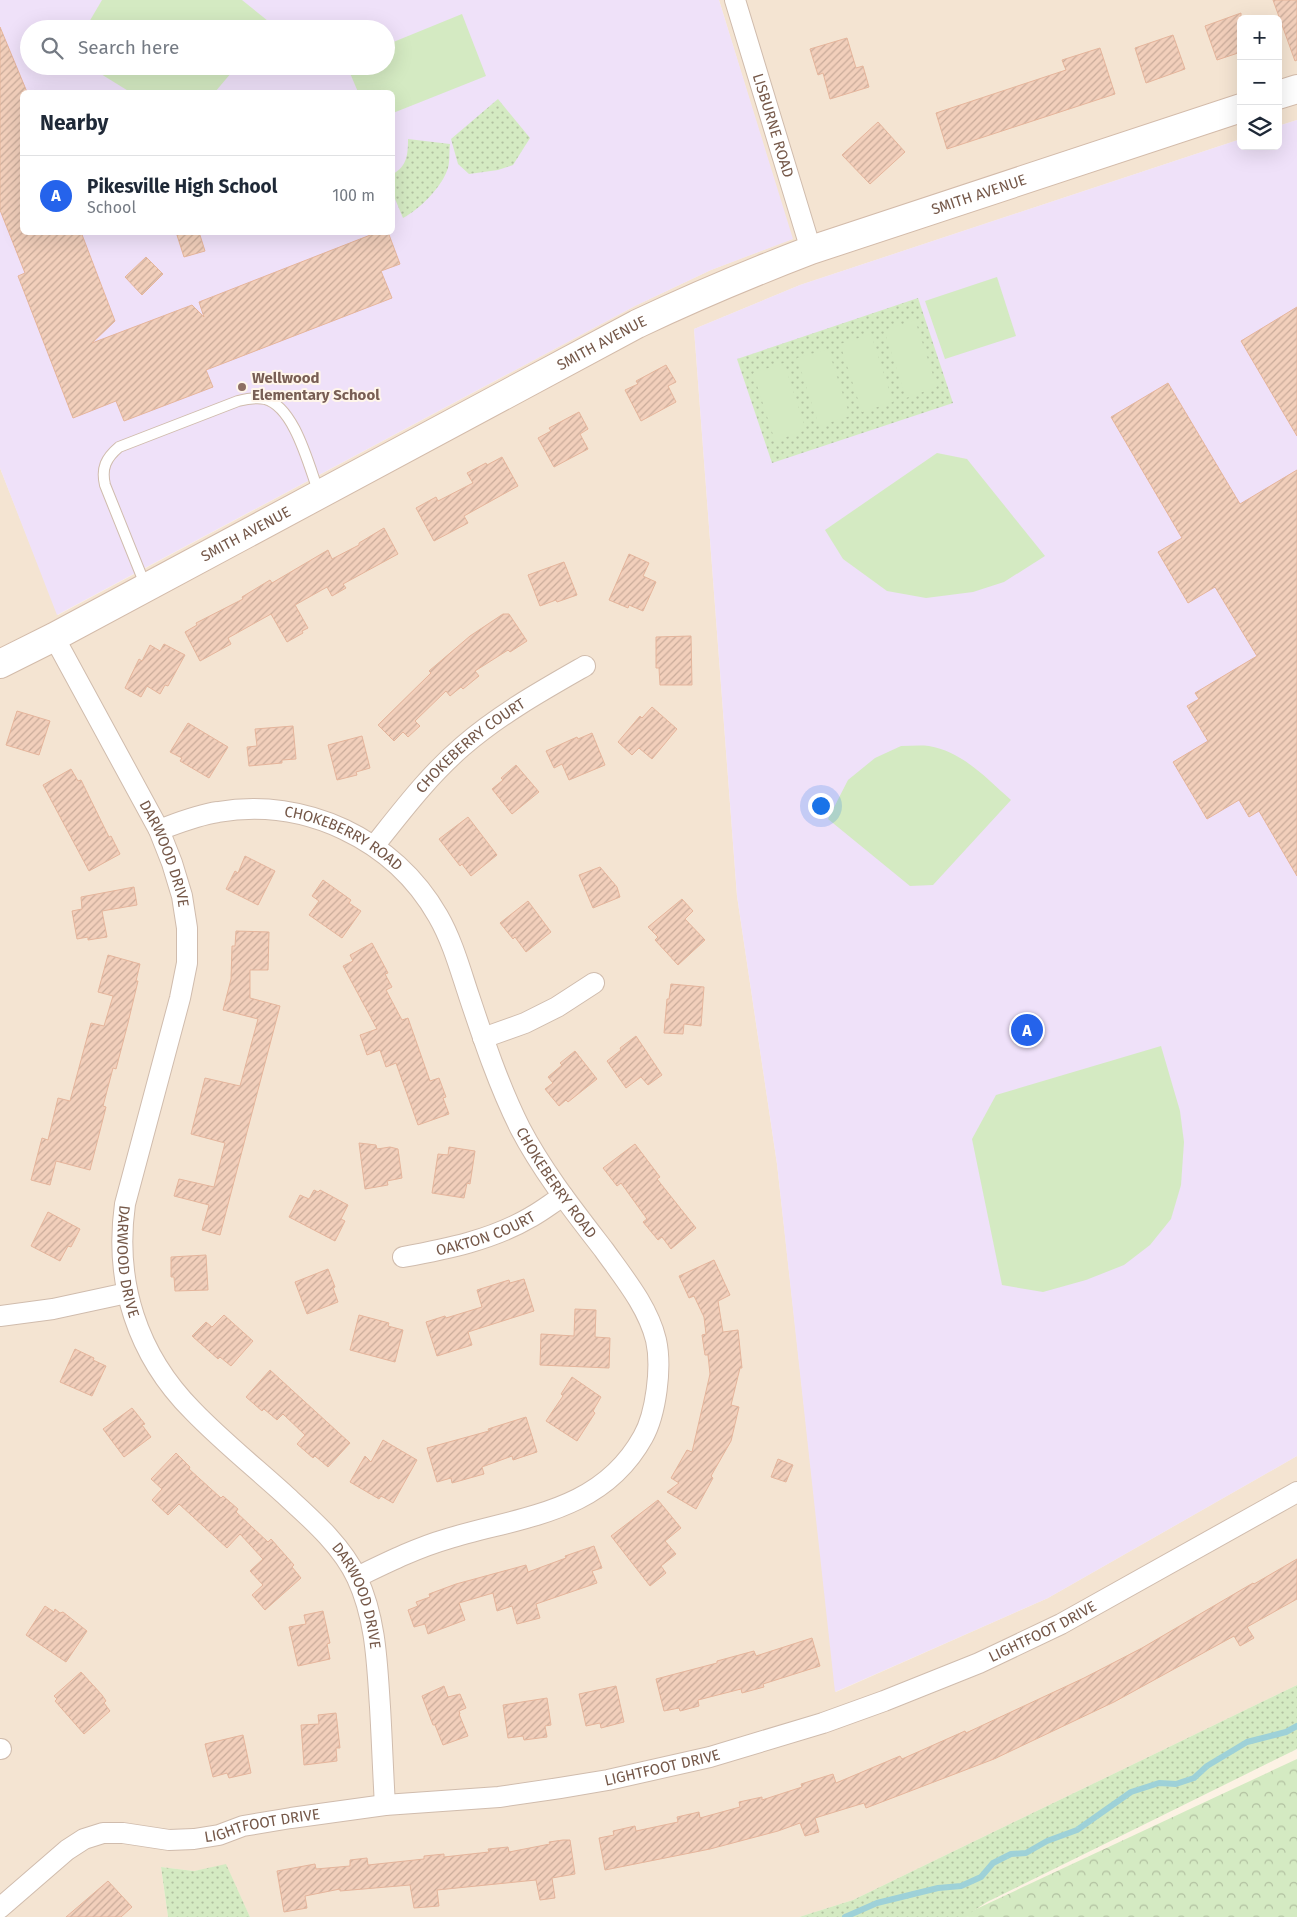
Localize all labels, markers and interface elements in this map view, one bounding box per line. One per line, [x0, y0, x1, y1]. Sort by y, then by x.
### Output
map controls [1237, 15, 1282, 150]
button: + [1237, 15, 1282, 60]
search box [20, 20, 395, 75]
icon: search [38, 34, 66, 62]
text: Search here [78, 36, 179, 59]
button: − [1237, 60, 1282, 105]
street label: LISBURNE ROAD [749, 71, 797, 180]
button: layers [1237, 105, 1282, 150]
text: Nearby [40, 110, 108, 136]
street label: SMITH AVENUE [929, 170, 1029, 219]
text: Pikesville High School [87, 175, 277, 198]
text: A [51, 186, 61, 205]
text: 100 m [332, 186, 375, 205]
text: School [87, 198, 136, 217]
street label: SMITH AVENUE [554, 312, 649, 374]
place label: Wellwood Elementary School [252, 369, 380, 404]
marker: Wellwood Elementary School [236, 381, 248, 393]
street label: SMITH AVENUE [198, 503, 294, 565]
street label: CHOKEBERRY COURT [412, 694, 529, 797]
your location [808, 793, 834, 819]
street label: DARWOOD DRIVE [136, 797, 193, 908]
street label: CHOKEBERRY ROAD [283, 802, 406, 874]
pin: A [1011, 1011, 1043, 1049]
street label: CHOKEBERRY ROAD [512, 1124, 601, 1242]
street label: DARWOOD DRIVE [113, 1204, 143, 1320]
street label: OAKTON COURT [434, 1207, 539, 1259]
street label: DARWOOD DRIVE [328, 1539, 384, 1650]
street label: LIGHTFOOT DRIVE [986, 1597, 1099, 1666]
street label: LIGHTFOOT DRIVE [603, 1745, 722, 1790]
street label: LIGHTFOOT DRIVE [203, 1805, 321, 1846]

